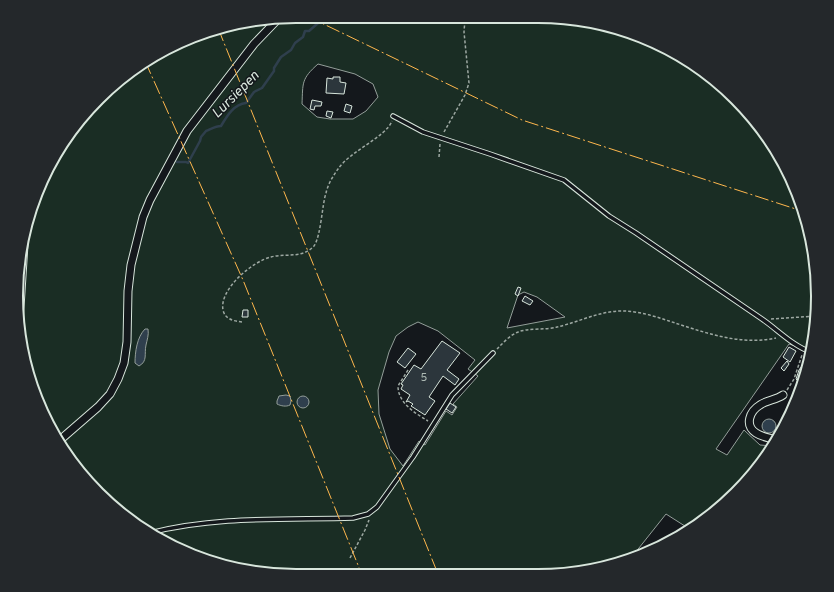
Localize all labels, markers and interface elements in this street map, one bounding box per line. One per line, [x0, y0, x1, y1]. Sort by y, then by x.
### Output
water label: Lursiepen [209, 67, 264, 122]
house number: 5 [421, 371, 428, 385]

